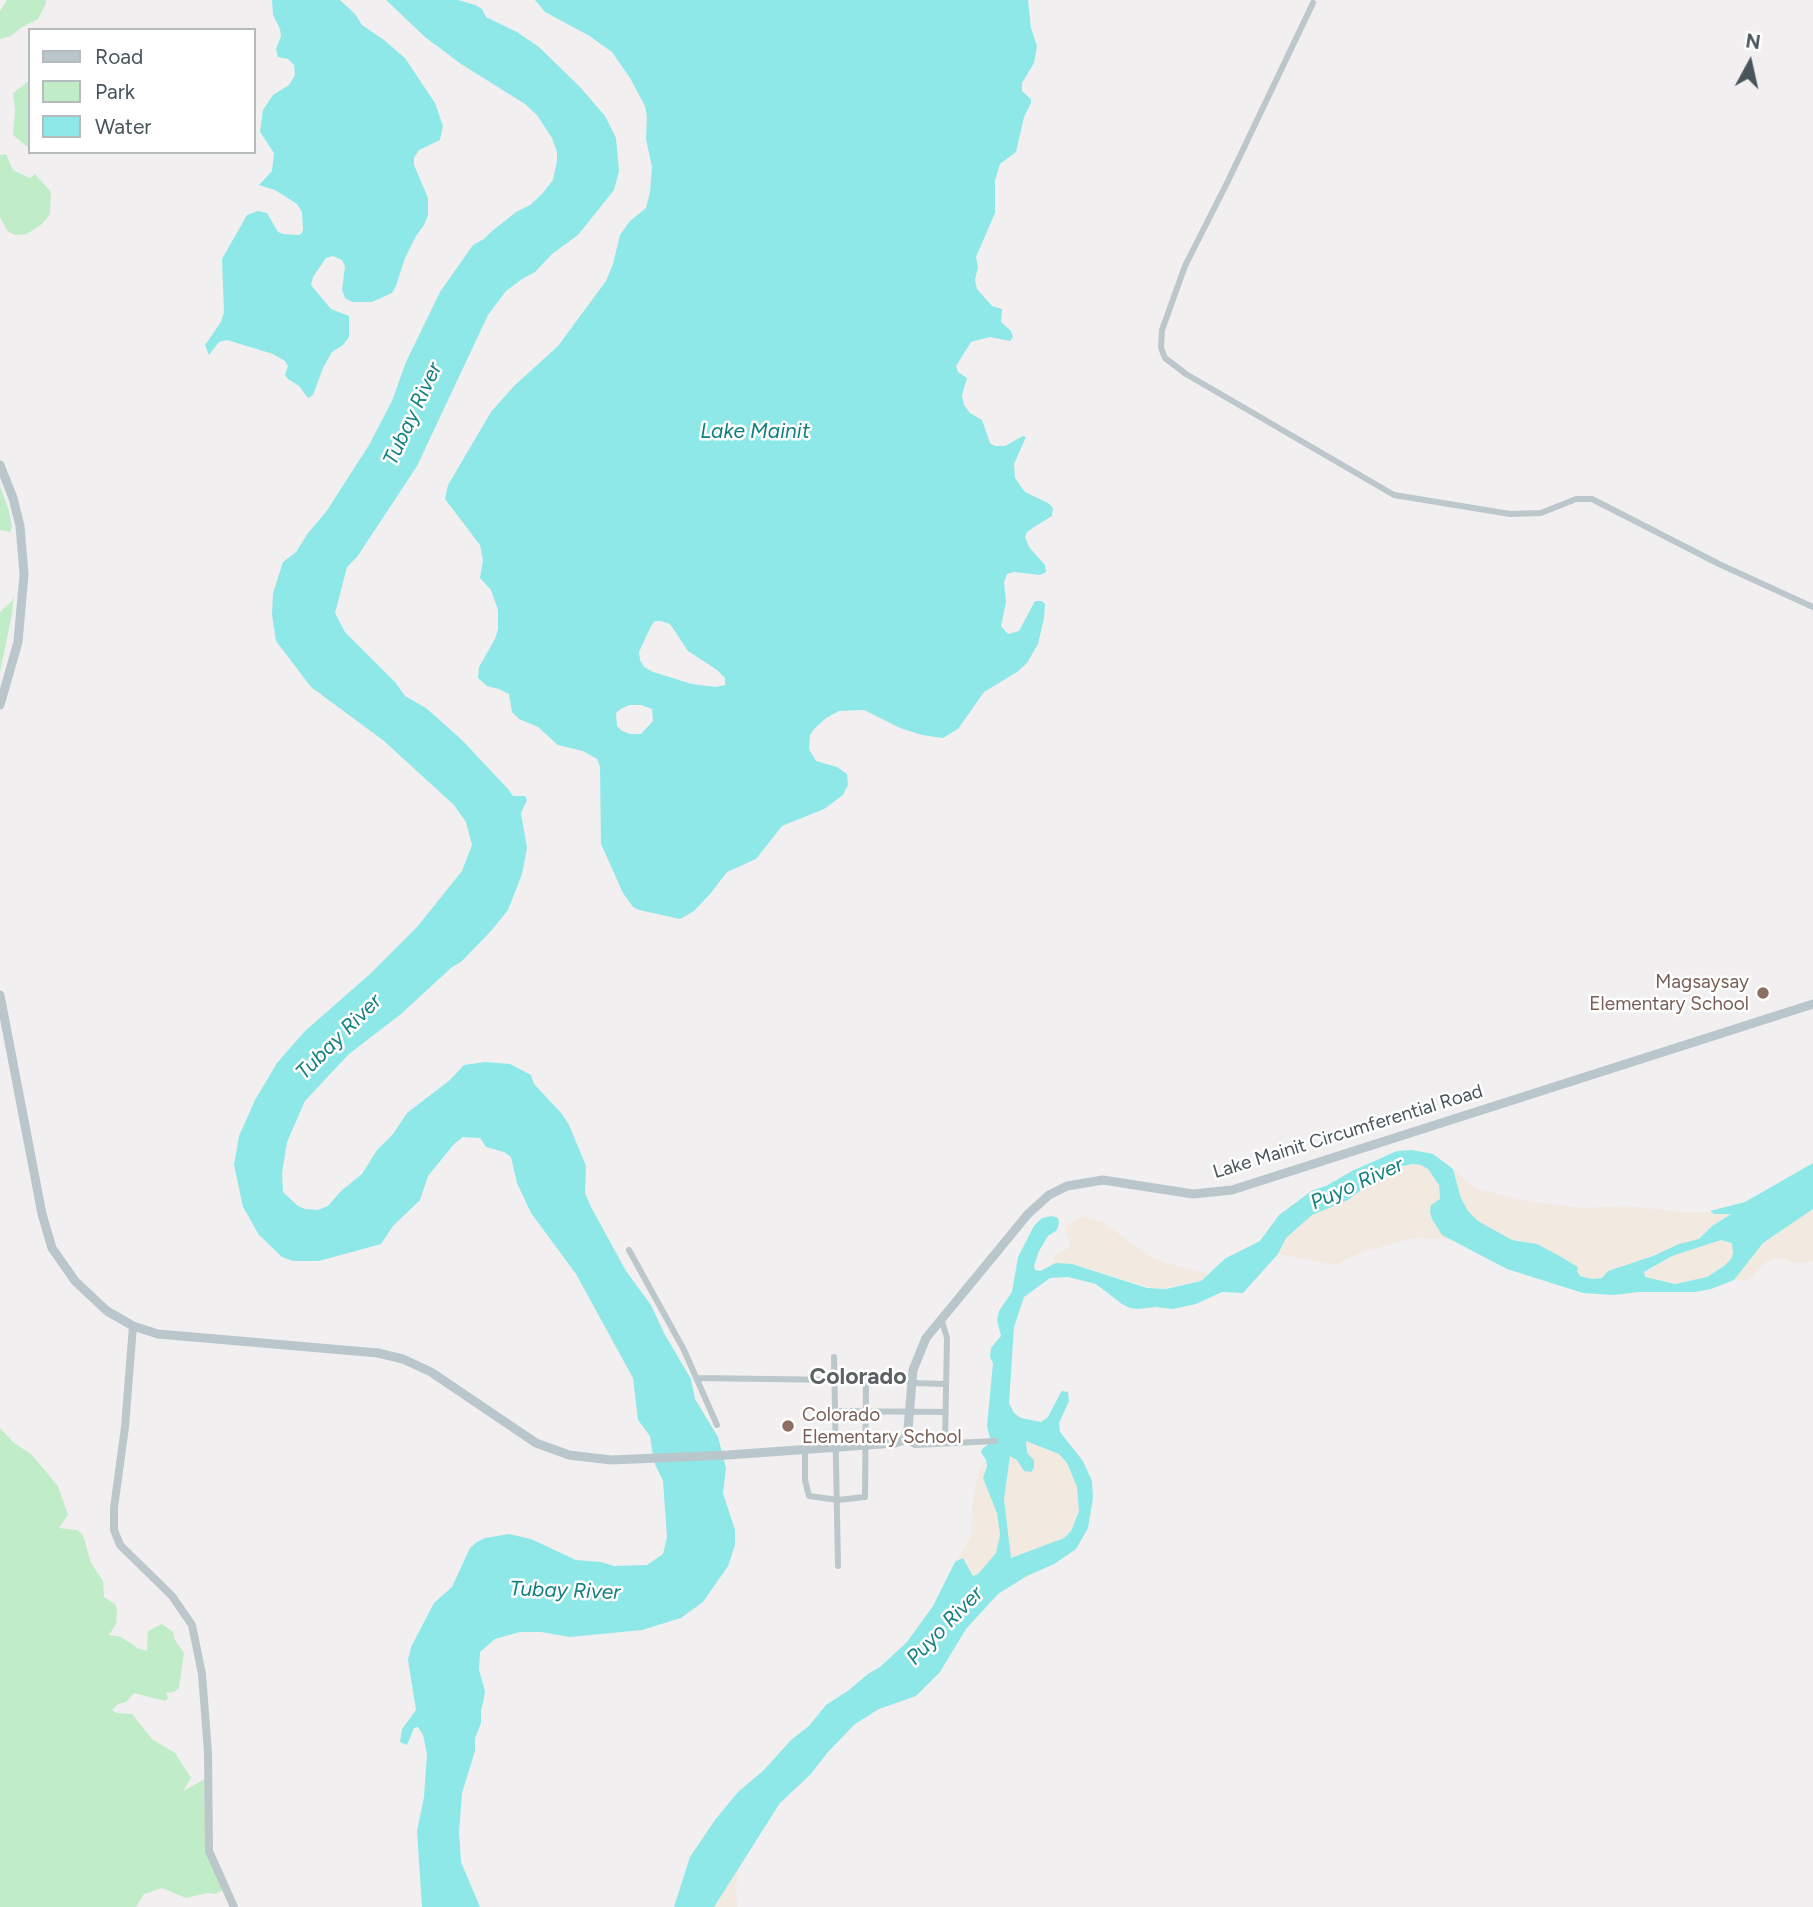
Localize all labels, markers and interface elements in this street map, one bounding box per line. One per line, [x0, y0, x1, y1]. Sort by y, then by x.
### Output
legend [28, 28, 256, 154]
north arrow [1715, 28, 1785, 98]
text: N [1744, 29, 1762, 54]
text: Road [95, 44, 143, 69]
text: Park [95, 79, 135, 104]
text: Water [95, 114, 151, 139]
water label: Tubay River [378, 359, 448, 469]
water label: Lake Mainit [700, 419, 810, 445]
place label: Magsaysay Elementary School [1589, 971, 1749, 1015]
marker: Magsaysay Elementary School [1755, 985, 1771, 1001]
water label: Tubay River [291, 989, 387, 1085]
street label: Lake Mainit Circumferential Road [1210, 1080, 1486, 1184]
water label: Puyo River [1307, 1152, 1407, 1216]
district label: Colorado [809, 1363, 907, 1391]
place label: Colorado Elementary School [802, 1404, 962, 1448]
marker: Colorado Elementary School [780, 1418, 796, 1434]
water label: Tubay River [509, 1576, 621, 1606]
water label: Puyo River [901, 1582, 989, 1670]

